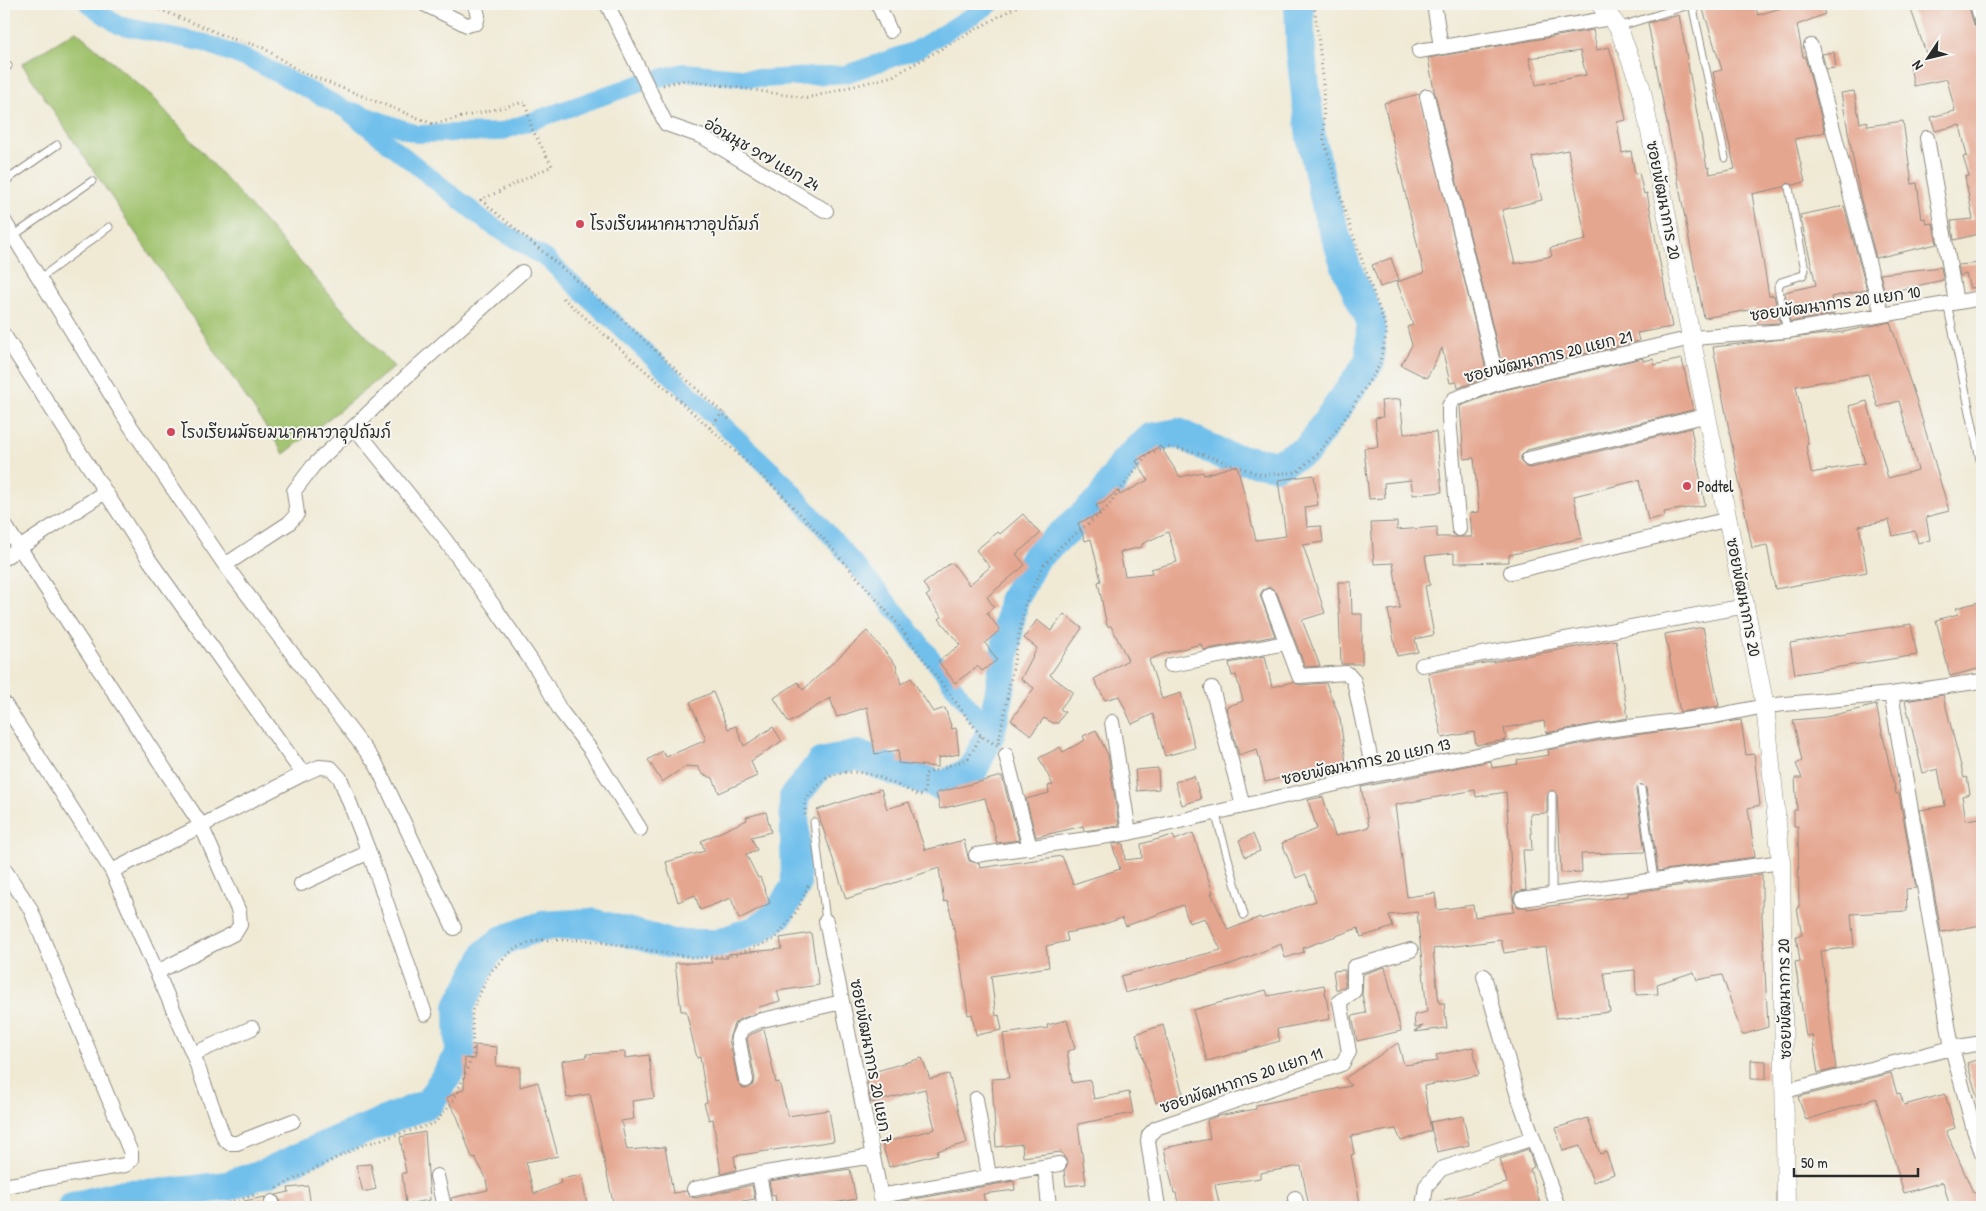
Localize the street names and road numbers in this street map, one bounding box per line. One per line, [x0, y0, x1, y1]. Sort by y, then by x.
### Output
street label: อ่อนนุช ๑๗ แยก 24 [700, 112, 823, 198]
street label: ซอยพัฒนาการ 20 [1642, 139, 1686, 261]
street label: ซอยพัฒนาการ 20 แยก 10 [1748, 280, 1922, 326]
street label: ซอยพัฒนาการ 20 แยก 21 [1462, 324, 1634, 388]
street label: ซอยพัฒนาการ 20 [1722, 536, 1766, 658]
street label: ซอยพัฒนาการ 20 แยก 13 [1280, 732, 1452, 790]
street label: ซอยพัฒนาการ 20 [1772, 938, 1796, 1060]
street label: ซอยพัฒนาการ 20 แยก 7 [845, 977, 899, 1145]
street label: ซอยพัฒนาการ 20 แยก 11 [1157, 1042, 1325, 1118]

